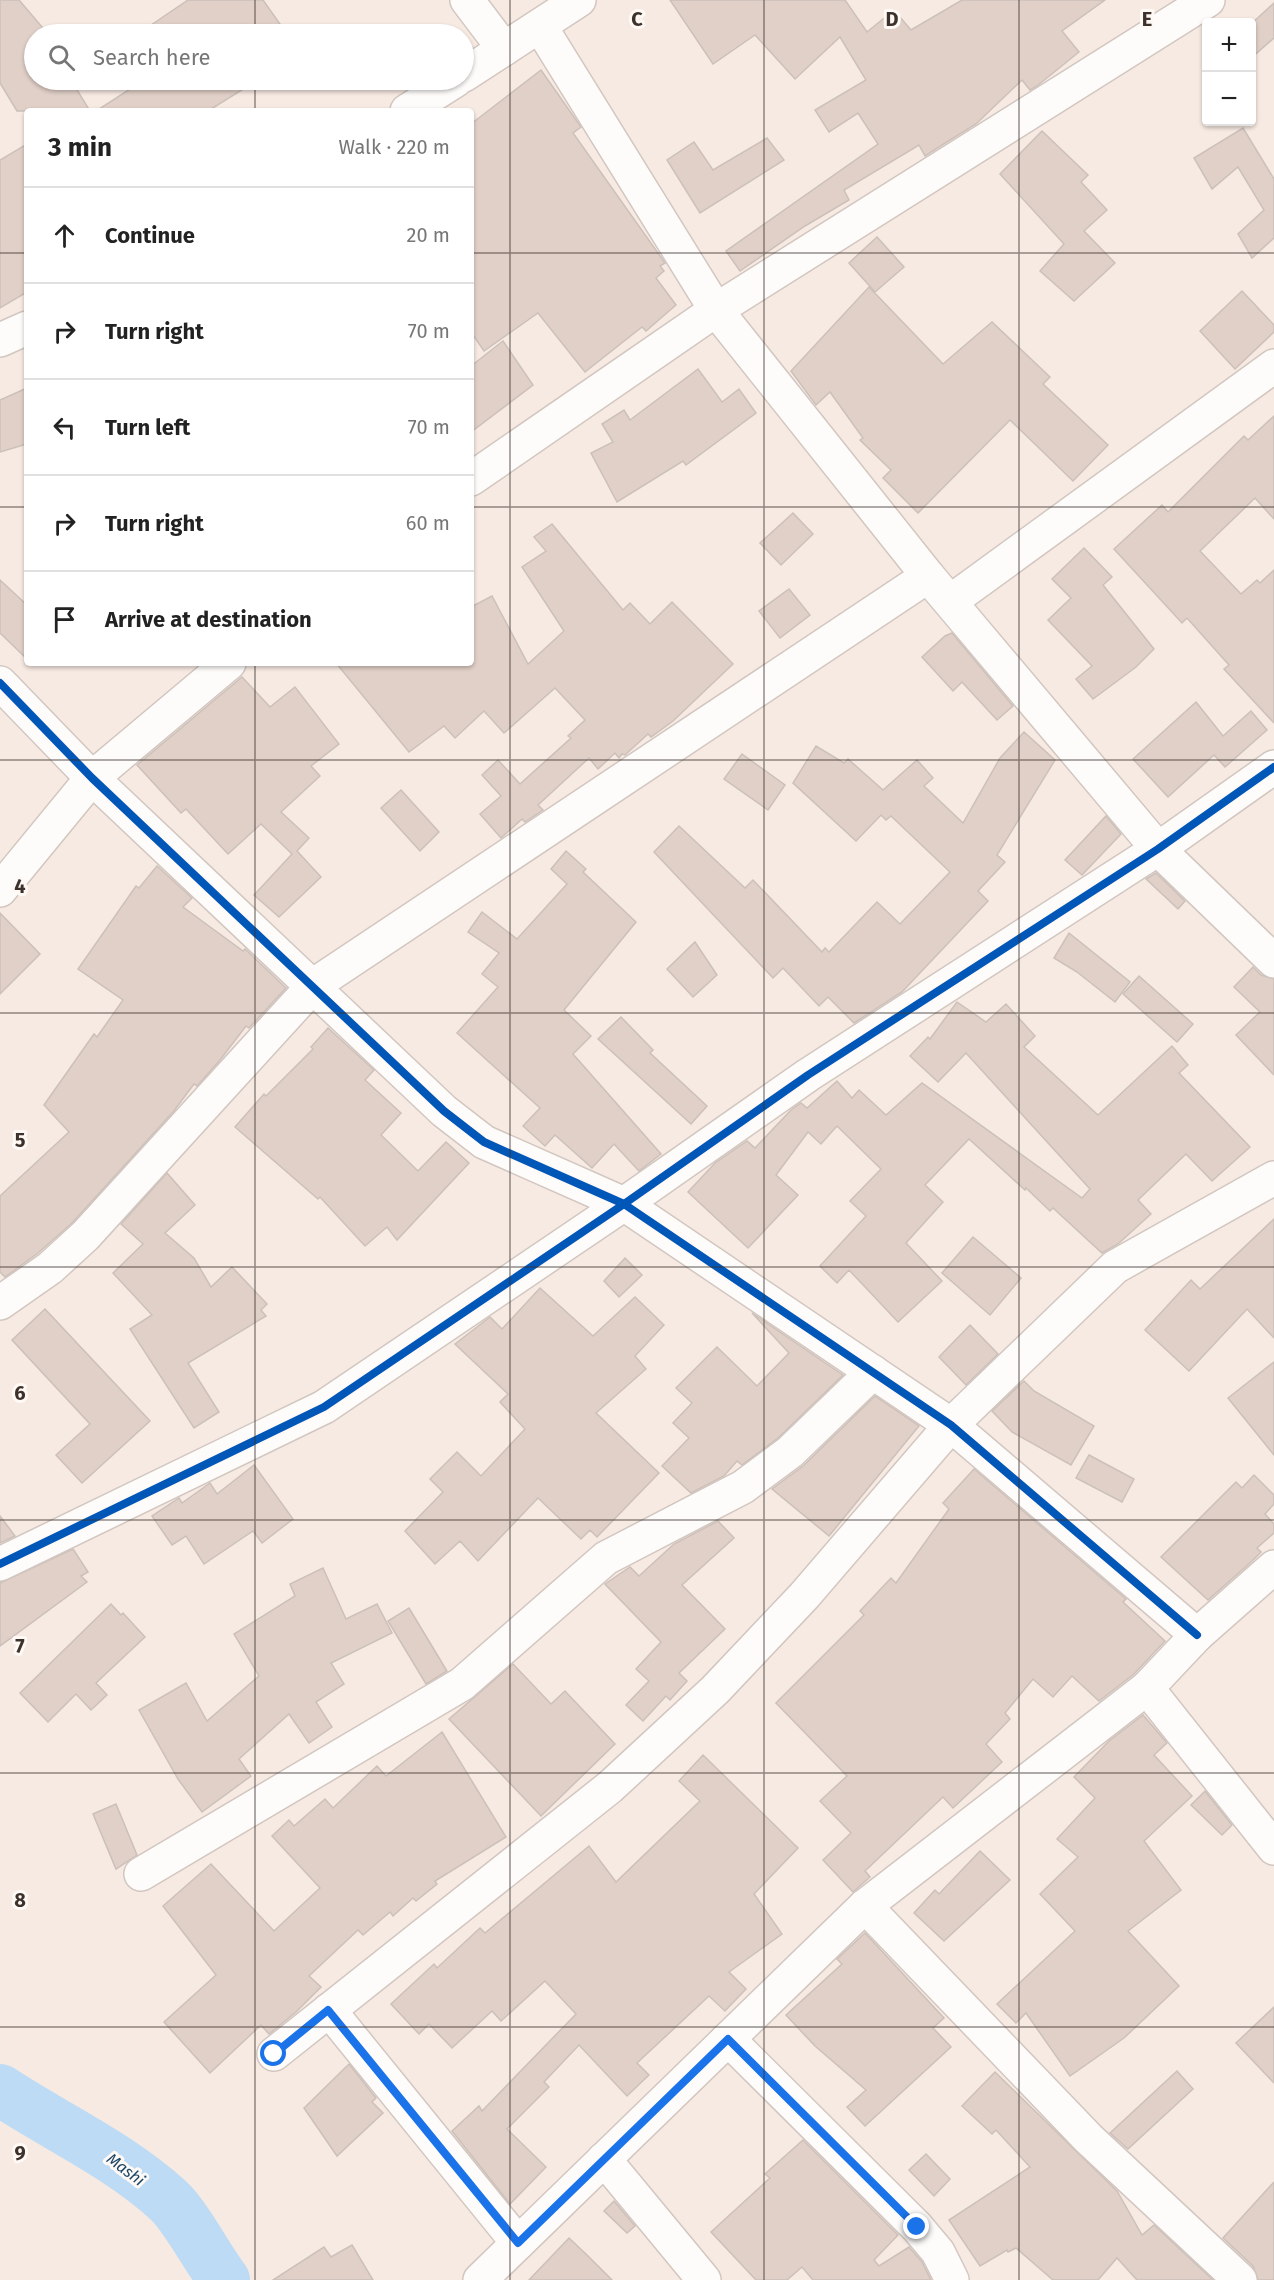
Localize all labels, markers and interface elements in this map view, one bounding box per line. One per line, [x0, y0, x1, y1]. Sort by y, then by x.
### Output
text: C [631, 7, 643, 31]
text: D [885, 7, 899, 31]
text: E [1142, 7, 1152, 31]
map controls [1202, 18, 1256, 126]
button: + [1202, 18, 1256, 72]
search box [24, 24, 474, 90]
icon: search [45, 41, 78, 74]
text: Search here [93, 44, 211, 71]
button: − [1202, 72, 1256, 126]
text: 3 min [48, 132, 112, 163]
text: Walk · 220 m [339, 135, 450, 159]
icon: ahead [48, 219, 81, 252]
text: Continue [105, 222, 195, 249]
text: 20 m [407, 223, 450, 247]
icon: right [48, 315, 81, 348]
text: Turn right [105, 318, 204, 345]
text: 70 m [408, 319, 450, 343]
icon: left [48, 411, 81, 444]
text: Turn left [105, 414, 190, 441]
text: 70 m [408, 415, 450, 439]
icon: right [48, 507, 81, 540]
text: Turn right [105, 510, 204, 537]
text: 60 m [406, 511, 450, 535]
icon: arrive [48, 603, 81, 636]
text: Arrive at destination [105, 606, 312, 633]
text: 4 [14, 874, 26, 898]
text: 5 [15, 1128, 26, 1152]
text: 6 [14, 1381, 26, 1405]
text: 7 [15, 1634, 25, 1658]
text: 8 [14, 1888, 26, 1912]
route start [260, 2040, 286, 2066]
text: 9 [14, 2141, 26, 2165]
water label: Mashi [103, 2149, 149, 2190]
route end [903, 2213, 929, 2239]

